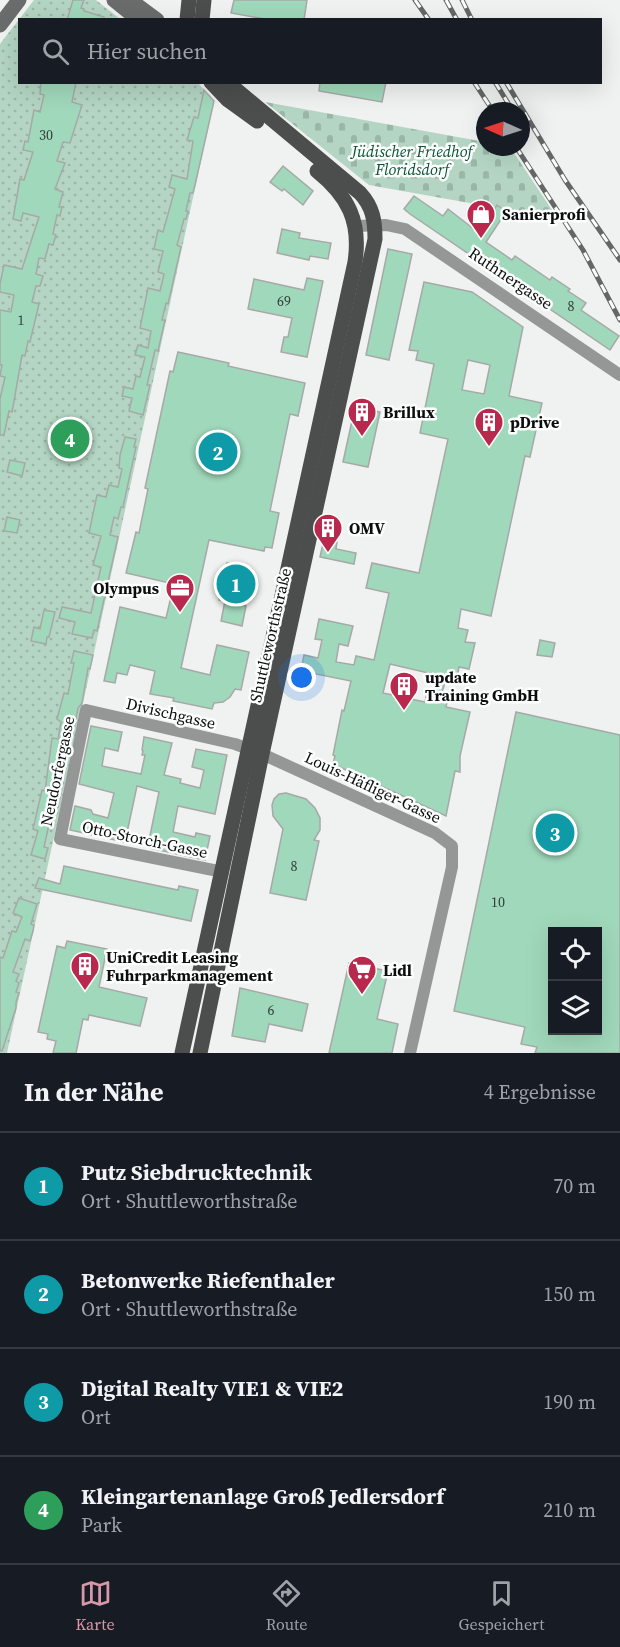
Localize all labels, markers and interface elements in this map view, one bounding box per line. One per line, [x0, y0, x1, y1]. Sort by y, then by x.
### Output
search box [18, 18, 602, 84]
icon: search [39, 35, 72, 68]
text: Hier suchen [87, 36, 207, 66]
north arrow [476, 102, 530, 156]
house number: 30 [39, 125, 53, 145]
park label: Jüdischer Friedhof Floridsdorf [350, 140, 476, 180]
shop icon: Sanierprofi [465, 198, 497, 240]
place label: Sanierprofi [502, 203, 586, 225]
street label: Ruthnergasse [465, 242, 557, 314]
house number: 69 [277, 291, 291, 311]
house number: 8 [568, 296, 575, 316]
house number: 1 [18, 310, 25, 330]
building icon: Brillux [346, 396, 378, 438]
place label: Brillux [383, 401, 435, 423]
building icon: pDrive [473, 406, 505, 448]
place label: pDrive [510, 411, 559, 433]
pin: 4 [50, 416, 90, 462]
pin: 2 [198, 430, 238, 474]
building icon: OMV [312, 512, 344, 554]
place label: OMV [349, 517, 385, 539]
pin: 1 [216, 562, 256, 606]
street label: Shuttleworthstraße [244, 566, 296, 704]
office icon: Olympus [164, 572, 196, 614]
place label: Olympus [93, 577, 159, 599]
your location [287, 663, 316, 692]
place label: update Training GmbH [425, 666, 539, 706]
building icon: update Training GmbH [388, 670, 420, 712]
street label: Divischgasse [124, 692, 218, 734]
street label: Neudorfergasse [35, 714, 79, 828]
street label: Louis-Häfliger-Gasse [301, 746, 445, 828]
pin: 3 [536, 810, 574, 856]
street label: Otto-Storch-Gasse [80, 815, 210, 863]
house number: 8 [291, 856, 298, 876]
house number: 10 [491, 892, 505, 912]
map controls [548, 927, 602, 1035]
button: locate [548, 927, 602, 981]
place label: UniCredit Leasing Fuhrparkmanagement [106, 946, 273, 986]
building icon: UniCredit Leasing Fuhrparkmanagement [69, 950, 101, 992]
supermarket icon: Lidl [346, 954, 378, 996]
place label: Lidl [383, 959, 412, 981]
button: layers [548, 981, 602, 1035]
house number: 6 [268, 1000, 275, 1020]
text: In der Nähe [24, 1074, 164, 1110]
text: 4 Ergebnisse [484, 1078, 596, 1106]
text: Putz Siebdrucktechnik [81, 1157, 312, 1187]
text: 1 [38, 1172, 49, 1200]
text: 70 m [553, 1172, 596, 1200]
text: Ort · Shuttleworthstraße [81, 1187, 297, 1215]
text: Betonwerke Riefenthaler [81, 1265, 335, 1295]
text: 2 [38, 1280, 49, 1308]
text: 150 m [543, 1280, 596, 1308]
text: Ort · Shuttleworthstraße [81, 1295, 297, 1323]
text: Digital Realty VIE1 & VIE2 [81, 1373, 343, 1403]
text: 3 [38, 1388, 49, 1416]
text: 190 m [543, 1388, 596, 1416]
text: Ort [81, 1403, 110, 1431]
text: Kleingartenanlage Groß Jedlersdorf [81, 1481, 444, 1511]
text: 4 [38, 1496, 49, 1524]
text: 210 m [543, 1496, 596, 1524]
text: Park [81, 1511, 122, 1539]
tab: Karte [76, 1577, 115, 1635]
tab: Route [266, 1577, 307, 1635]
tab: Gespeichert [459, 1577, 544, 1635]

